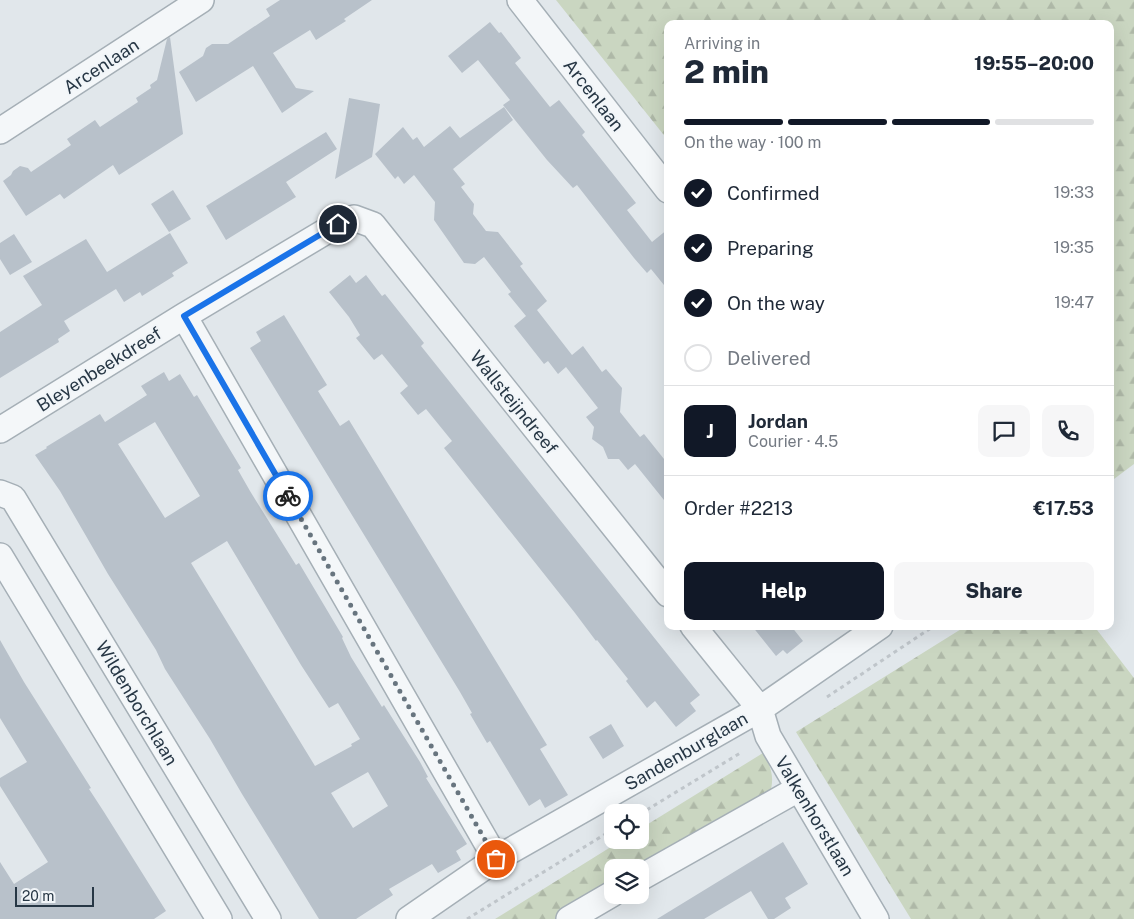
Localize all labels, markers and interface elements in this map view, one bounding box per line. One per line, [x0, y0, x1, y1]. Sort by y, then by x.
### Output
street label: Arcenlaan [59, 34, 143, 98]
text: Arriving in [684, 34, 760, 53]
text: 19:55–20:00 [974, 52, 1094, 74]
text: 2 min [684, 53, 769, 90]
street label: Arcenlaan [559, 55, 629, 135]
text: On the way · 100 m [684, 133, 821, 152]
icon: check [684, 179, 712, 207]
text: Confirmed [727, 182, 820, 204]
text: 19:33 [1054, 183, 1094, 202]
pin [317, 203, 359, 245]
icon: home [324, 210, 352, 238]
icon: check [684, 234, 712, 262]
text: Preparing [727, 237, 814, 259]
text: 19:35 [1054, 238, 1094, 257]
icon: check [684, 289, 712, 317]
text: On the way [727, 292, 825, 314]
text: 19:47 [1054, 293, 1094, 312]
street label: Bleyenbeekdreef [33, 322, 165, 416]
street label: Wallsteijndreef [466, 346, 562, 458]
text: Delivered [727, 347, 811, 369]
button: chat [978, 405, 1030, 457]
button: phone [1042, 405, 1094, 457]
text: Jordan [748, 410, 808, 432]
text: J [706, 420, 714, 442]
text: Courier · 4.5 [748, 432, 838, 451]
courier [263, 471, 313, 521]
icon: bike [274, 482, 302, 510]
text: Order #2213 [684, 497, 793, 519]
text: €17.53 [1033, 497, 1094, 519]
button: Help [684, 562, 884, 620]
button: Share [894, 562, 1094, 620]
street label: Wildenborchlaan [92, 637, 182, 769]
street label: Sandenburglaan [621, 707, 751, 795]
street label: Valkenhorstlaan [771, 752, 859, 880]
map controls [604, 804, 649, 904]
button: locate [604, 804, 649, 849]
pin [475, 838, 517, 880]
icon: bag [482, 845, 510, 873]
button: layers [604, 859, 649, 904]
scale bar [15, 884, 94, 907]
text: 20 m [22, 888, 54, 904]

